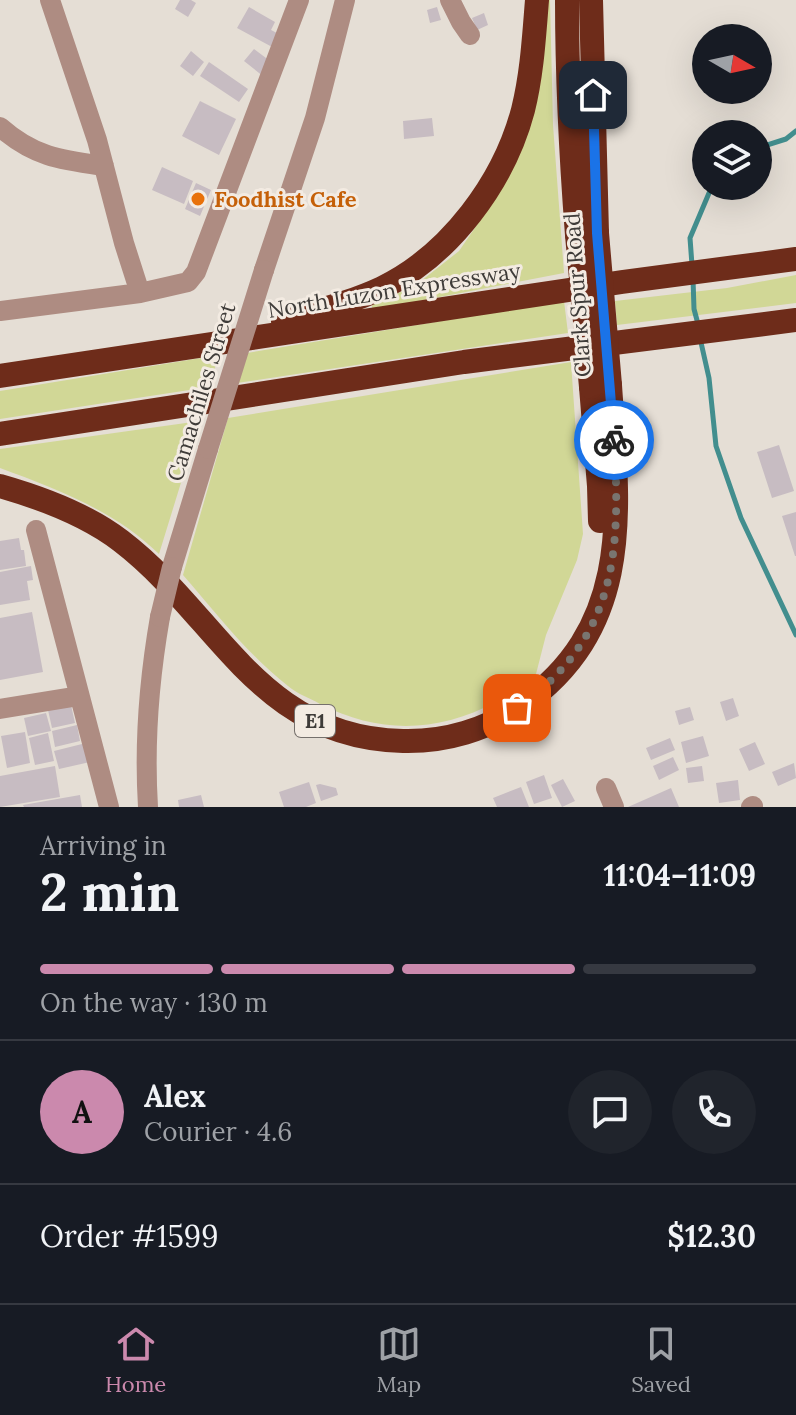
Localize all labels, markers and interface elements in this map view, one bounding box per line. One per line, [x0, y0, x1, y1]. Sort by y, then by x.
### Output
north arrow [692, 24, 772, 104]
map controls [692, 24, 772, 200]
pin [559, 61, 627, 129]
icon: home [571, 73, 615, 117]
button: layers [692, 120, 772, 200]
place label: Foodhist Cafe [214, 185, 357, 213]
marker: Foodhist Cafe [189, 190, 207, 208]
street label: Clark Spur Road [557, 212, 597, 378]
street label: North Luzon Expressway [265, 256, 523, 324]
street label: Camachiles Street [161, 299, 242, 485]
courier [574, 400, 654, 480]
icon: bike [592, 418, 636, 462]
pin [483, 674, 551, 742]
icon: bag [495, 686, 539, 730]
road number: E1 [295, 705, 335, 737]
text: Arriving in [40, 829, 167, 862]
text: 11:04–11:09 [604, 856, 756, 894]
text: 2 min [40, 859, 179, 925]
text: On the way · 130 m [40, 986, 268, 1019]
button: chat [568, 1070, 652, 1154]
button: phone [672, 1070, 756, 1154]
text: Alex [144, 1077, 206, 1115]
text: A [72, 1093, 92, 1131]
text: Courier · 4.6 [144, 1115, 292, 1148]
text: Order #1599 [40, 1217, 219, 1255]
text: $12.30 [667, 1217, 756, 1255]
tab: Home [105, 1322, 166, 1398]
tab: Map [376, 1322, 421, 1398]
tab: Saved [631, 1322, 691, 1398]

